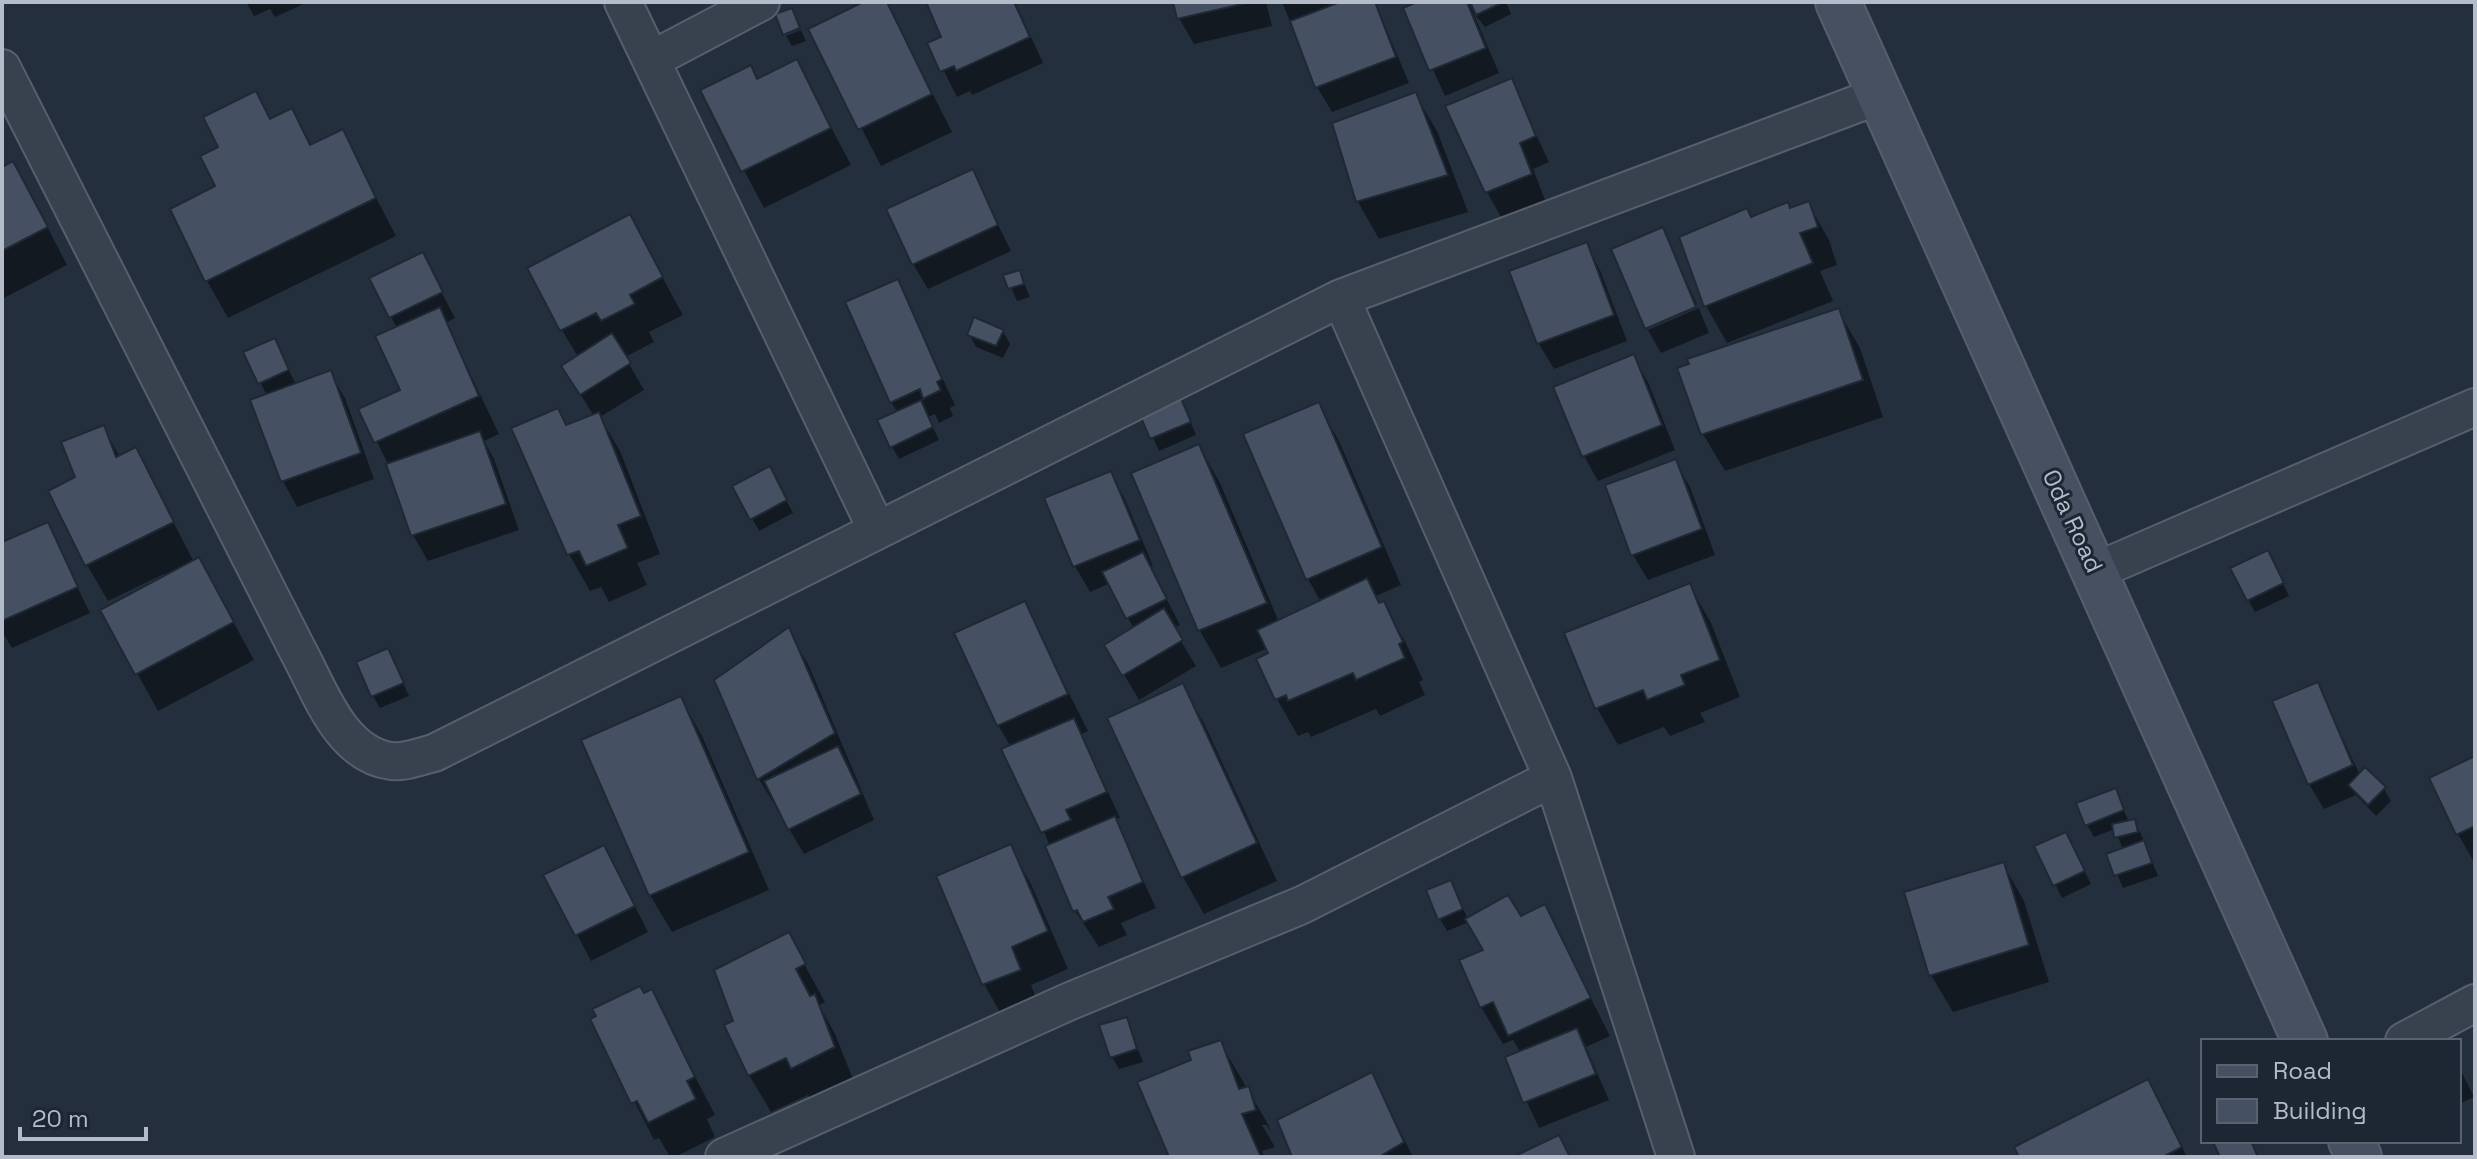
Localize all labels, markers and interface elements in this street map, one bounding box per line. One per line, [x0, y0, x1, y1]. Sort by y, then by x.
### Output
street label: Oda Road [2036, 464, 2110, 578]
legend [2201, 1039, 2461, 1143]
text: Road [2273, 1055, 2332, 1086]
scale bar [20, 1091, 146, 1141]
text: Building [2273, 1095, 2367, 1126]
text: 20 m [32, 1103, 89, 1134]

